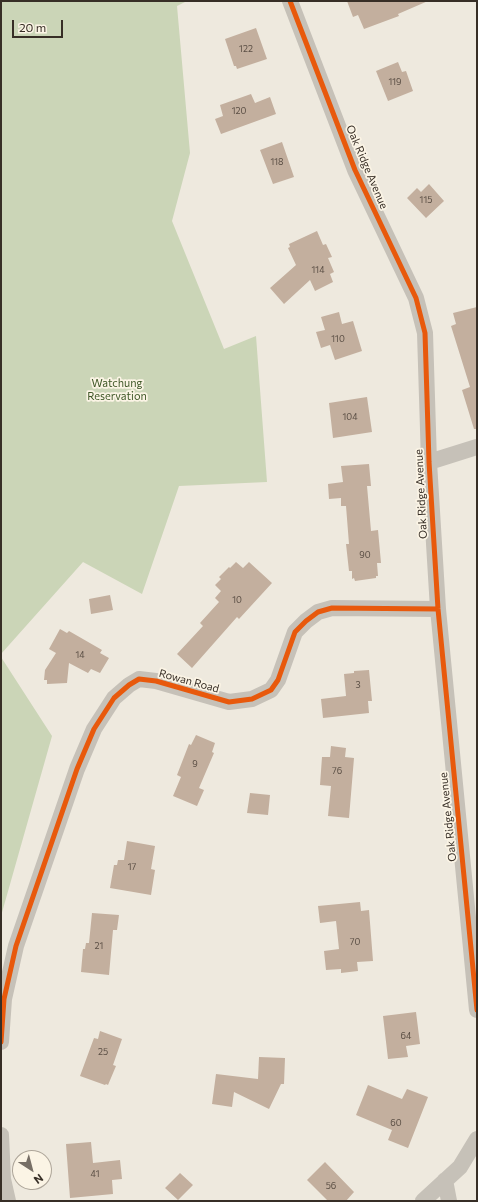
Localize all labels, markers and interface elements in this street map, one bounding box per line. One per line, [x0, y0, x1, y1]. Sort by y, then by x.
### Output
scale bar [14, 12, 65, 38]
text: 20 m [19, 20, 46, 34]
house number: 122 [239, 44, 253, 54]
house number: 119 [388, 77, 402, 87]
house number: 120 [232, 106, 246, 116]
street label: Oak Ridge Avenue [343, 123, 391, 211]
house number: 118 [270, 157, 284, 167]
house number: 115 [420, 195, 432, 205]
house number: 114 [311, 265, 325, 275]
house number: 110 [331, 334, 345, 344]
park label: Watchung Reservation [87, 376, 147, 402]
house number: 104 [342, 412, 358, 422]
street label: Oak Ridge Avenue [412, 449, 430, 539]
house number: 90 [359, 550, 371, 560]
house number: 10 [232, 595, 242, 605]
house number: 14 [75, 650, 85, 660]
street label: Rowan Road [157, 667, 221, 695]
house number: 3 [355, 680, 361, 690]
house number: 9 [192, 759, 198, 769]
house number: 76 [332, 766, 342, 776]
street label: Oak Ridge Avenue [437, 772, 459, 862]
house number: 17 [128, 862, 136, 872]
house number: 70 [350, 937, 360, 947]
house number: 21 [95, 941, 103, 951]
house number: 64 [401, 1031, 411, 1041]
house number: 25 [98, 1047, 108, 1057]
house number: 60 [390, 1118, 402, 1128]
north arrow [12, 1150, 52, 1190]
house number: 41 [91, 1169, 99, 1179]
text: N [32, 1172, 46, 1187]
house number: 56 [326, 1181, 336, 1191]

